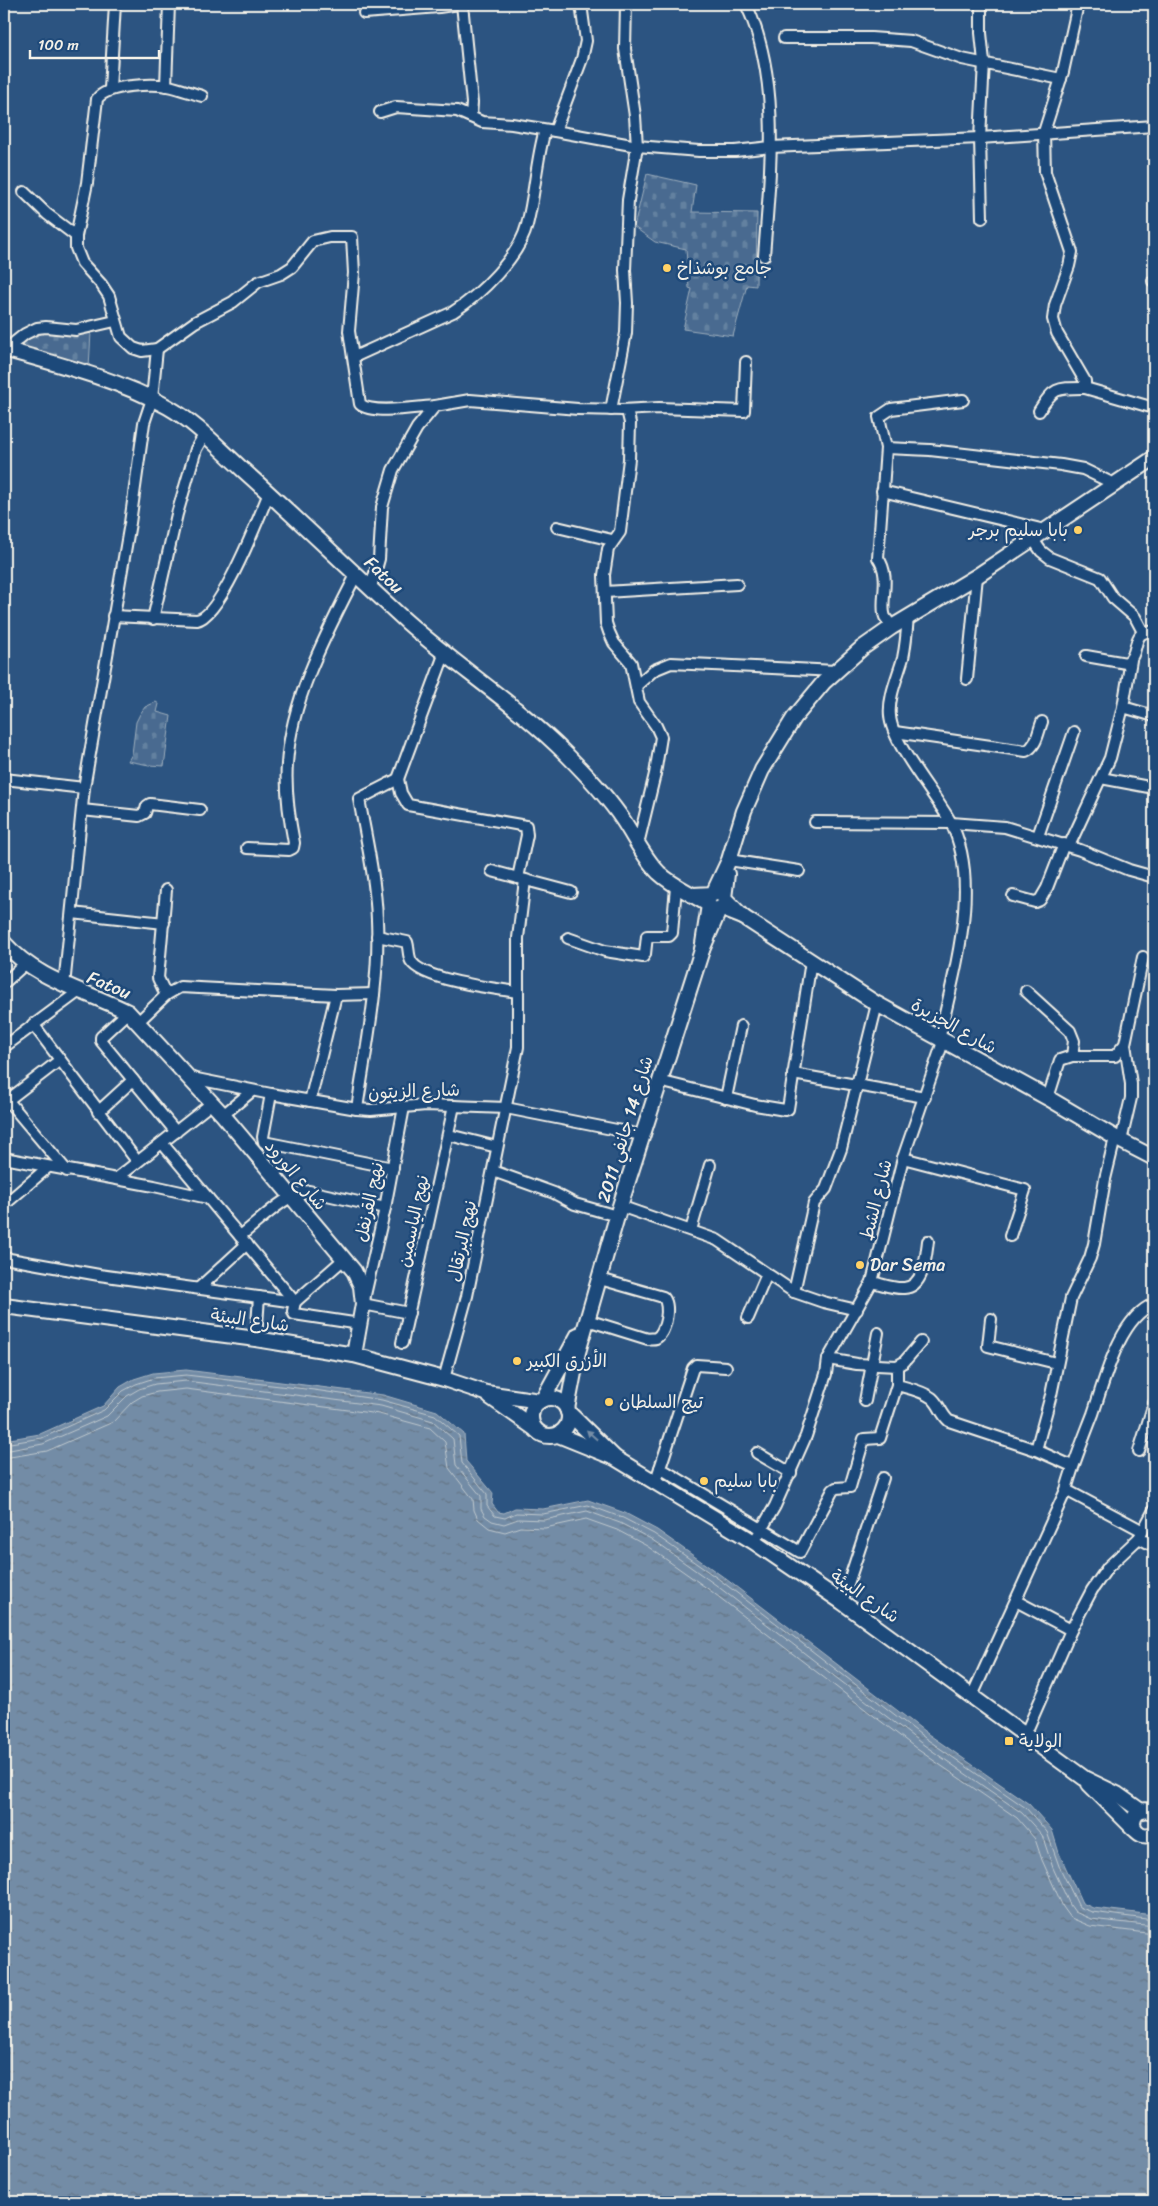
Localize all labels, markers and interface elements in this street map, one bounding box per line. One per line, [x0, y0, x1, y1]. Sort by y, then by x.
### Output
scale bar [30, 28, 159, 60]
text: 100 m [38, 32, 79, 58]
place label: جامع بوشذاخ [677, 252, 772, 284]
marker: جامع بوشذاخ [661, 262, 673, 274]
place label: بابا سليم برجر [967, 514, 1068, 546]
marker: بابا سليم برجر [1072, 524, 1084, 536]
street label: Fatou [356, 548, 412, 602]
street label: Fatou [82, 961, 137, 1009]
street label: شارع الجزيرة [905, 989, 1003, 1063]
street label: شارع 14 جانفي 2011 [587, 1052, 663, 1206]
street label: شارع الزيتون [368, 1073, 460, 1109]
street label: شارع الورود [256, 1132, 336, 1218]
street label: شارع الشط [850, 1156, 902, 1244]
street label: نهج القرنفل [345, 1159, 393, 1245]
street label: نهج الياسمين [388, 1172, 438, 1270]
street label: نهج البرتقال [438, 1197, 486, 1285]
place label: Dar Sema [870, 1249, 945, 1281]
marker: Dar Sema [854, 1259, 866, 1271]
street label: شارع البيئة [209, 1299, 291, 1341]
place label: الأزرق الكبير [525, 1345, 607, 1377]
marker: الأزرق الكبير [511, 1355, 523, 1367]
place label: تيج السلطان [619, 1386, 704, 1418]
marker: تيج السلطان [603, 1396, 615, 1408]
one-way arrow [586, 1429, 598, 1441]
place label: بابا سليم [714, 1465, 778, 1497]
marker: بابا سليم [698, 1475, 710, 1487]
street label: شارع البيئة [824, 1560, 906, 1632]
place label: الولاية [1019, 1725, 1062, 1757]
marker: الولاية [1003, 1735, 1015, 1747]

